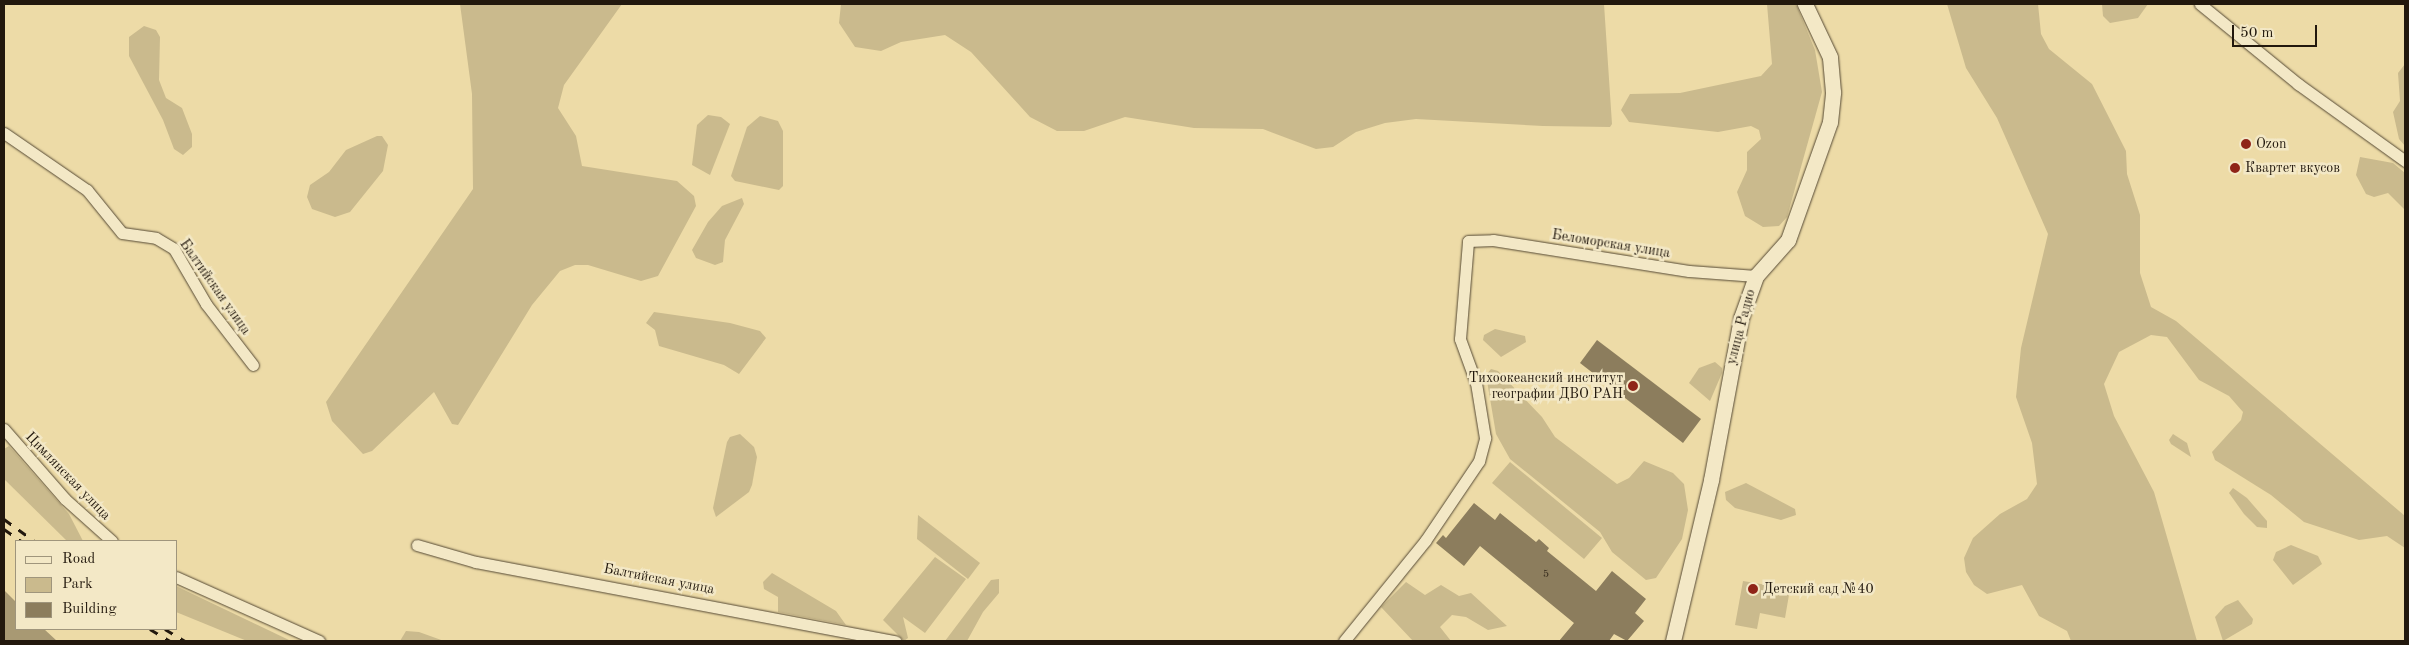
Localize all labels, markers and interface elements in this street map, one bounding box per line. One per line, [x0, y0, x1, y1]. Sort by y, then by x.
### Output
scale bar [2234, 15, 2319, 47]
text: 50 m [2240, 26, 2274, 41]
place label: Ozon [2256, 136, 2286, 152]
marker: Ozon [2240, 138, 2252, 150]
place label: Квартет вкусов [2245, 160, 2340, 176]
marker: Квартет вкусов [2229, 162, 2241, 174]
street label: Беломорская улица [1551, 226, 1671, 262]
street label: Балтийская улица [176, 236, 254, 338]
street label: улица Радио [1723, 287, 1759, 367]
place label: Тихоокеанский институт географии ДВО РАН [1468, 370, 1623, 402]
marker: Тихоокеанский институт географии ДВО РАН [1627, 380, 1639, 392]
street label: Цимлянская улица [22, 428, 114, 524]
legend [15, 540, 178, 630]
text: Road [62, 552, 95, 567]
street label: Балтийская улица [602, 560, 716, 598]
house number: 5 [1543, 568, 1549, 582]
text: Park [62, 577, 93, 592]
place label: Детский сад №40 [1763, 581, 1874, 597]
marker: Детский сад №40 [1747, 583, 1759, 595]
text: Building [62, 602, 117, 617]

